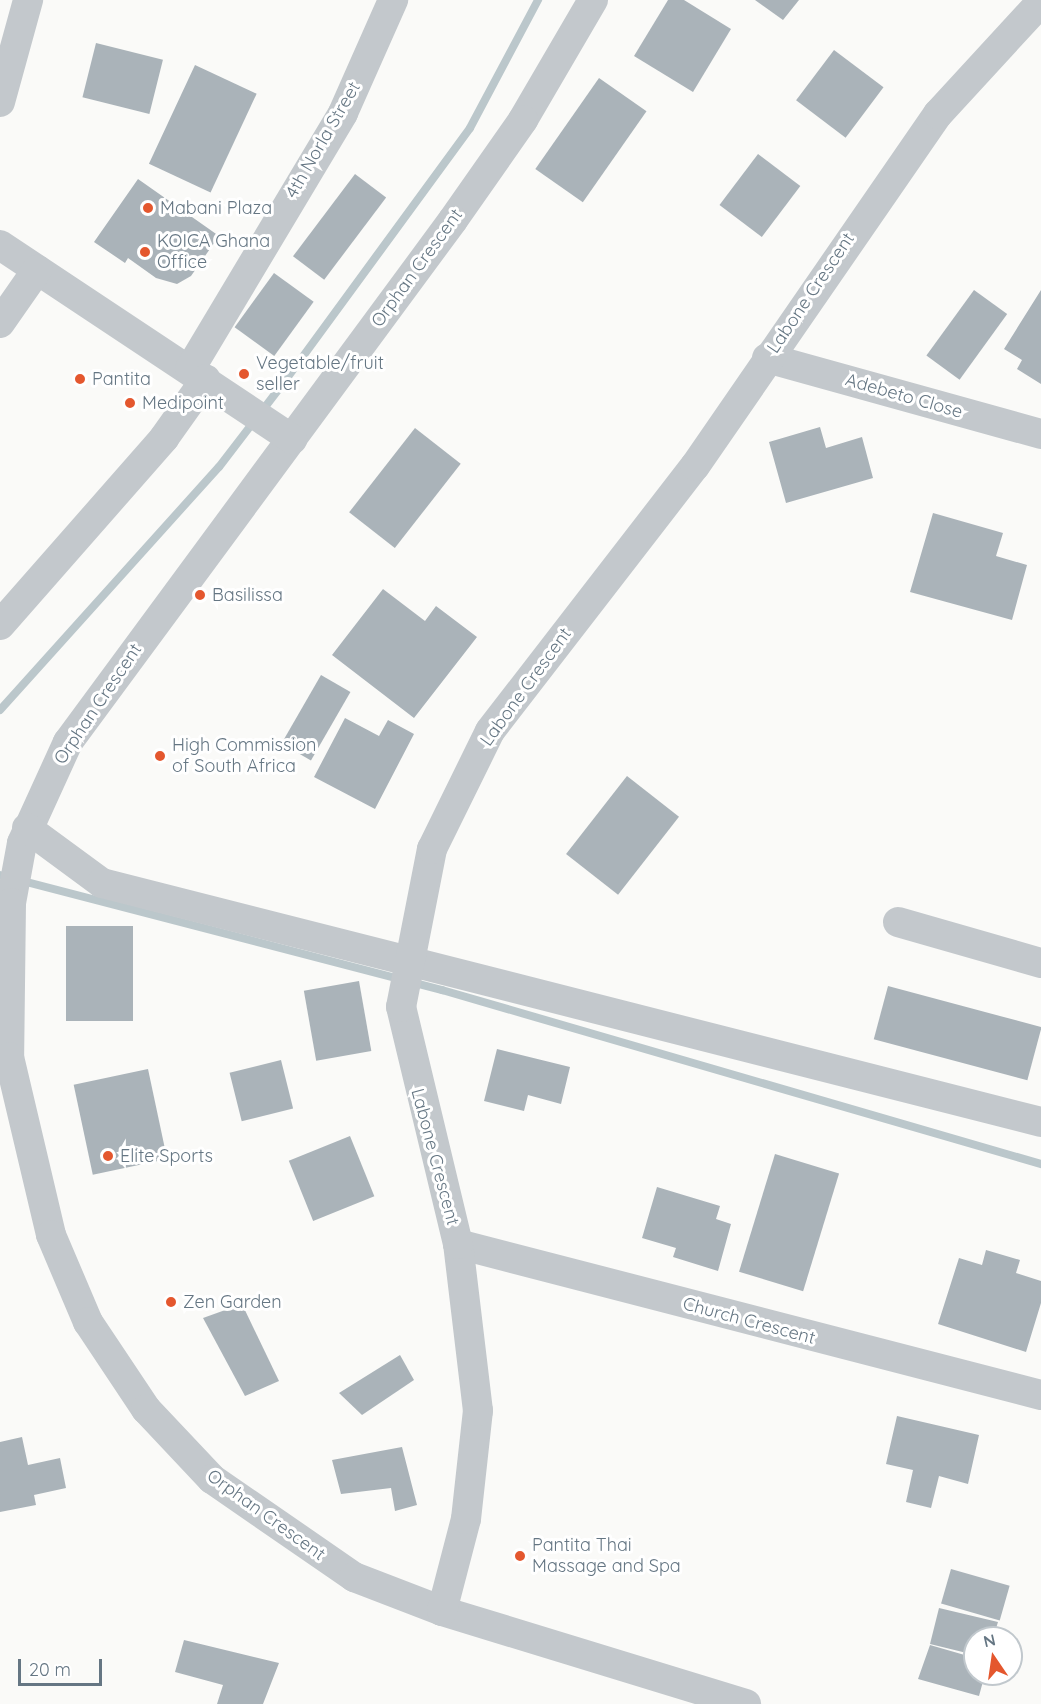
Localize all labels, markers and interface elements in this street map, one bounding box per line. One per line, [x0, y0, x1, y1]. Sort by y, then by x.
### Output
street label: 4th Norla Street [281, 78, 365, 202]
place label: Mabani Plaza [160, 197, 272, 219]
marker: Mabani Plaza [141, 201, 155, 215]
street label: Orphan Crescent [367, 205, 467, 331]
street label: Labone Crescent [763, 229, 859, 357]
place label: KOICA Ghana Office [157, 231, 270, 274]
marker: KOICA Ghana Office [138, 245, 152, 259]
place label: Vegetable/fruit seller [256, 353, 384, 395]
marker: Vegetable/fruit seller [237, 367, 251, 381]
place label: Pantita [92, 368, 151, 390]
street label: Adebeto Close [843, 369, 965, 423]
marker: Pantita [73, 372, 87, 386]
place label: Medipoint [142, 392, 224, 414]
marker: Medipoint [123, 396, 137, 410]
place label: Basilissa [212, 584, 283, 606]
marker: Basilissa [193, 588, 207, 602]
street label: Labone Crescent [476, 624, 576, 750]
street label: Orphan Crescent [50, 640, 146, 768]
place label: High Commission of South Africa [172, 735, 317, 777]
marker: High Commission of South Africa [153, 749, 167, 763]
street label: Labone Crescent [406, 1086, 464, 1228]
place label: Elite Sports [120, 1145, 213, 1167]
marker: Elite Sports [101, 1149, 115, 1163]
place label: Zen Garden [183, 1291, 282, 1313]
street label: Church Crescent [680, 1293, 818, 1349]
marker: Zen Garden [164, 1295, 178, 1309]
street label: Orphan Crescent [203, 1465, 329, 1565]
place label: Pantita Thai Massage and Spa [532, 1535, 681, 1578]
marker: Pantita Thai Massage and Spa [513, 1549, 527, 1563]
north arrow [963, 1626, 1023, 1686]
text: N [981, 1629, 997, 1651]
scale bar [21, 1647, 105, 1685]
text: 20 m [29, 1658, 71, 1681]

